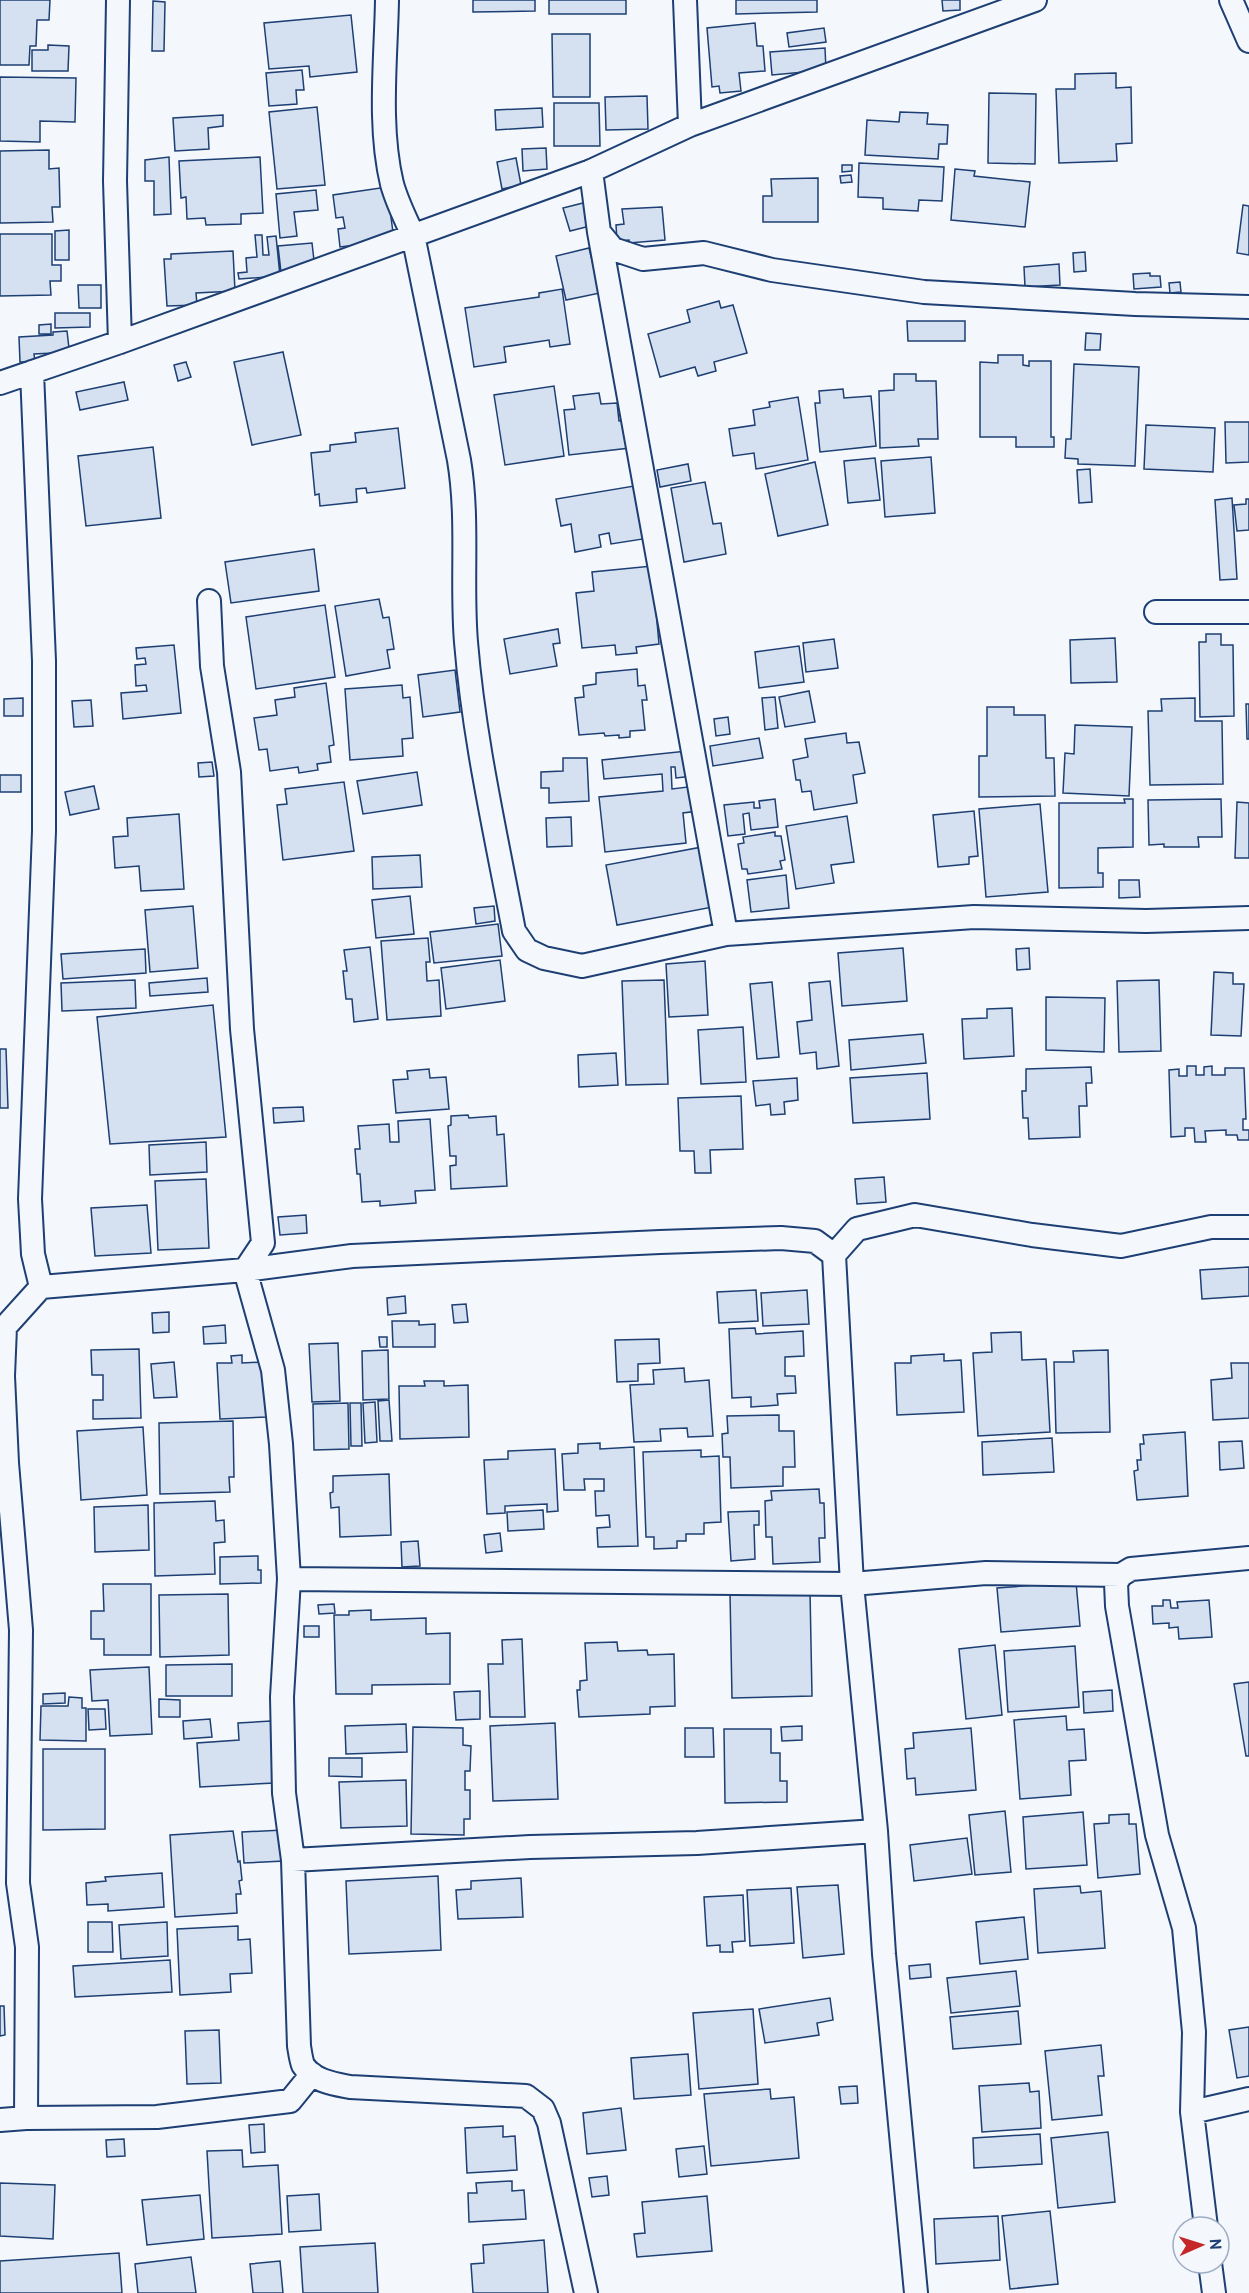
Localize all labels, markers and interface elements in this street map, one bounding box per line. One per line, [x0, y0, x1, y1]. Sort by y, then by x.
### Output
north arrow [1171, 2215, 1231, 2275]
text: N [1206, 2238, 1226, 2250]

